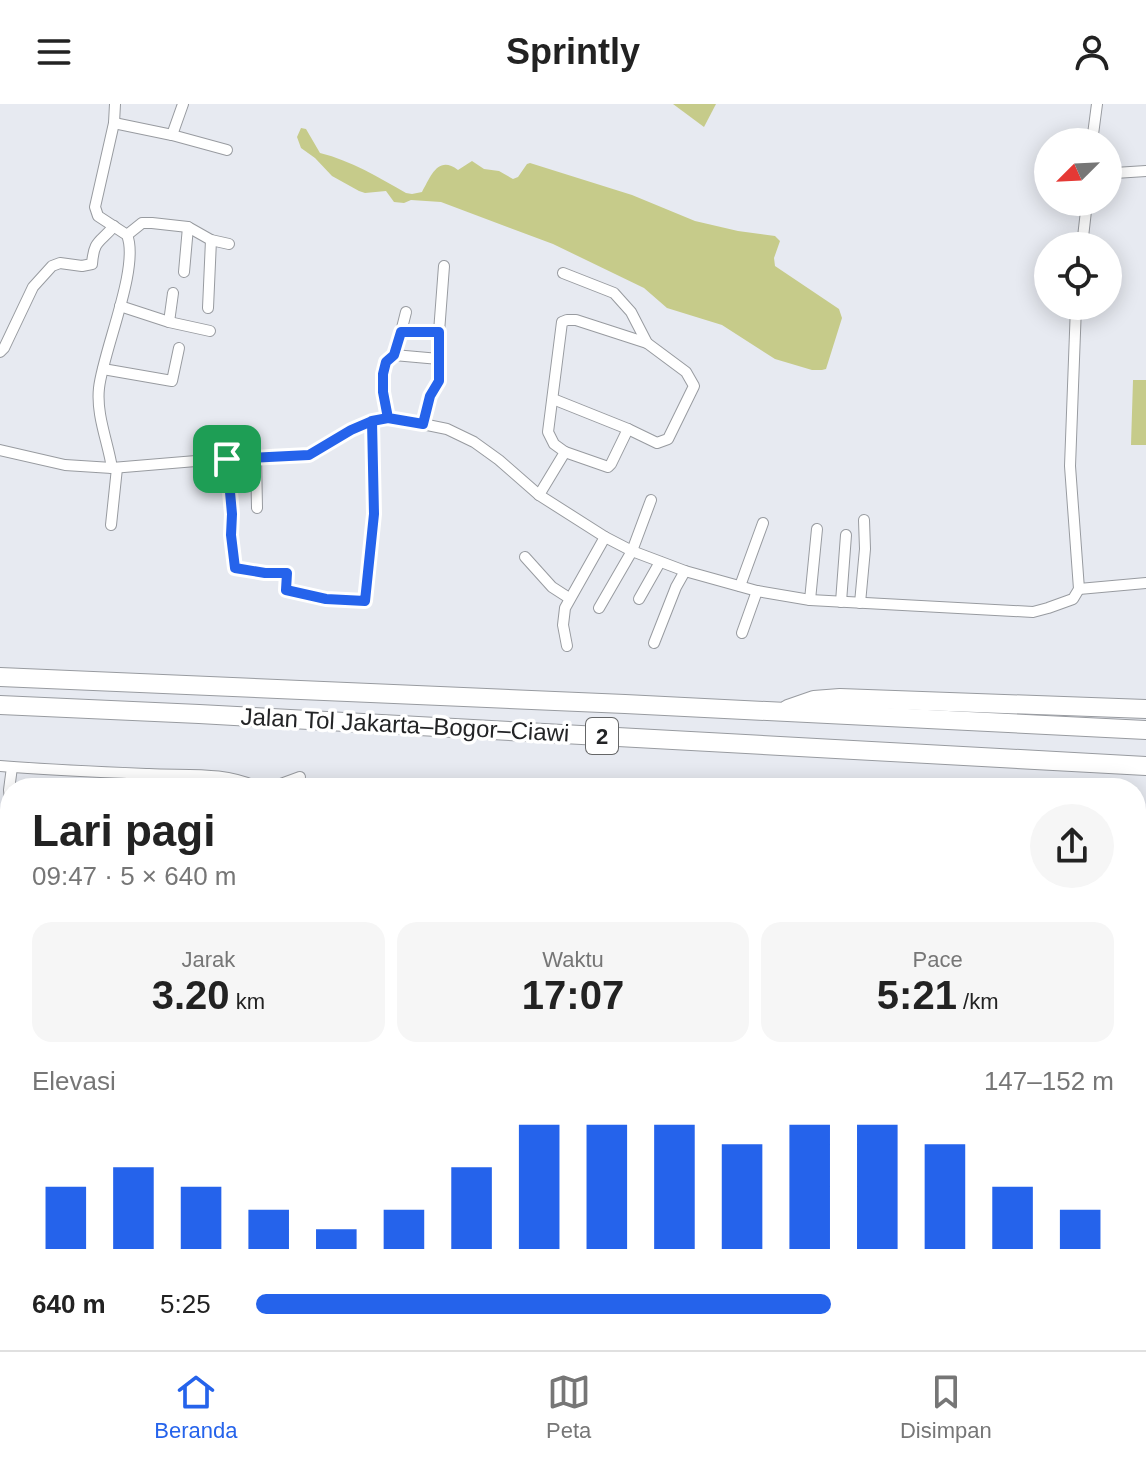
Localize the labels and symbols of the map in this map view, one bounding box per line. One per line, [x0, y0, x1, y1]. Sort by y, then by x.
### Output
north arrow [1034, 128, 1122, 216]
pin [193, 425, 261, 493]
street label: Jalan Tol Jakarta–Bogor–Ciawi [240, 702, 570, 747]
road number: 2 [586, 718, 618, 754]

